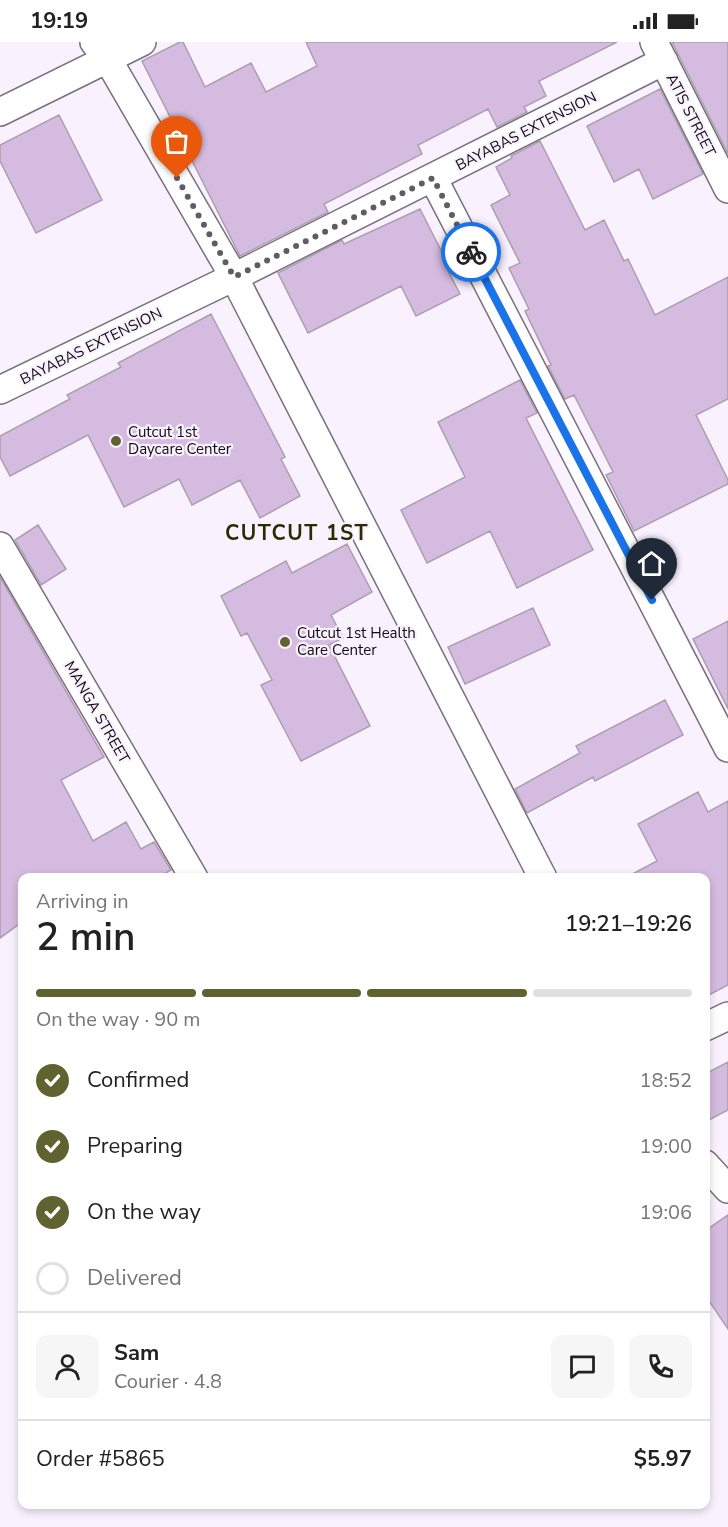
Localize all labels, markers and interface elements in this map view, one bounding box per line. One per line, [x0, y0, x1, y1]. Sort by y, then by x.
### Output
text: 19:19 [30, 6, 88, 36]
street label: ATIS STREET [662, 70, 720, 160]
street label: BAYABAS EXTENSION [452, 87, 600, 175]
pin [151, 116, 202, 178]
icon: bag [160, 125, 193, 158]
courier [441, 222, 501, 282]
icon: bike [455, 236, 488, 269]
street label: BAYABAS EXTENSION [17, 303, 165, 389]
place label: Cutcut 1st Daycare Center [128, 422, 232, 459]
marker: Cutcut 1st Daycare Center [109, 434, 123, 448]
district label: CUTCUT 1ST [225, 519, 369, 547]
pin [626, 538, 677, 600]
icon: home [635, 547, 668, 580]
place label: Cutcut 1st Health Care Center [297, 623, 416, 660]
marker: Cutcut 1st Health Care Center [278, 635, 292, 649]
street label: MANGA STREET [60, 657, 134, 767]
text: Arriving in [36, 888, 129, 915]
text: 19:21–19:26 [565, 909, 692, 939]
text: 2 min [36, 911, 135, 964]
text: On the way · 90 m [36, 1006, 200, 1033]
icon: check [36, 1064, 69, 1097]
text: Confirmed [87, 1065, 189, 1095]
text: 18:52 [639, 1067, 692, 1094]
icon: check [36, 1130, 69, 1163]
text: Preparing [87, 1131, 183, 1161]
text: 19:00 [639, 1133, 692, 1160]
icon: check [36, 1196, 69, 1229]
text: On the way [87, 1197, 201, 1227]
text: 19:06 [639, 1199, 692, 1226]
text: Delivered [87, 1263, 182, 1293]
button: person [36, 1335, 99, 1398]
button: chat [551, 1335, 614, 1398]
button: phone [629, 1335, 692, 1398]
text: Sam [114, 1338, 159, 1368]
text: Courier · 4.8 [114, 1368, 222, 1395]
text: Order #5865 [36, 1444, 165, 1474]
text: $5.97 [634, 1444, 692, 1474]

